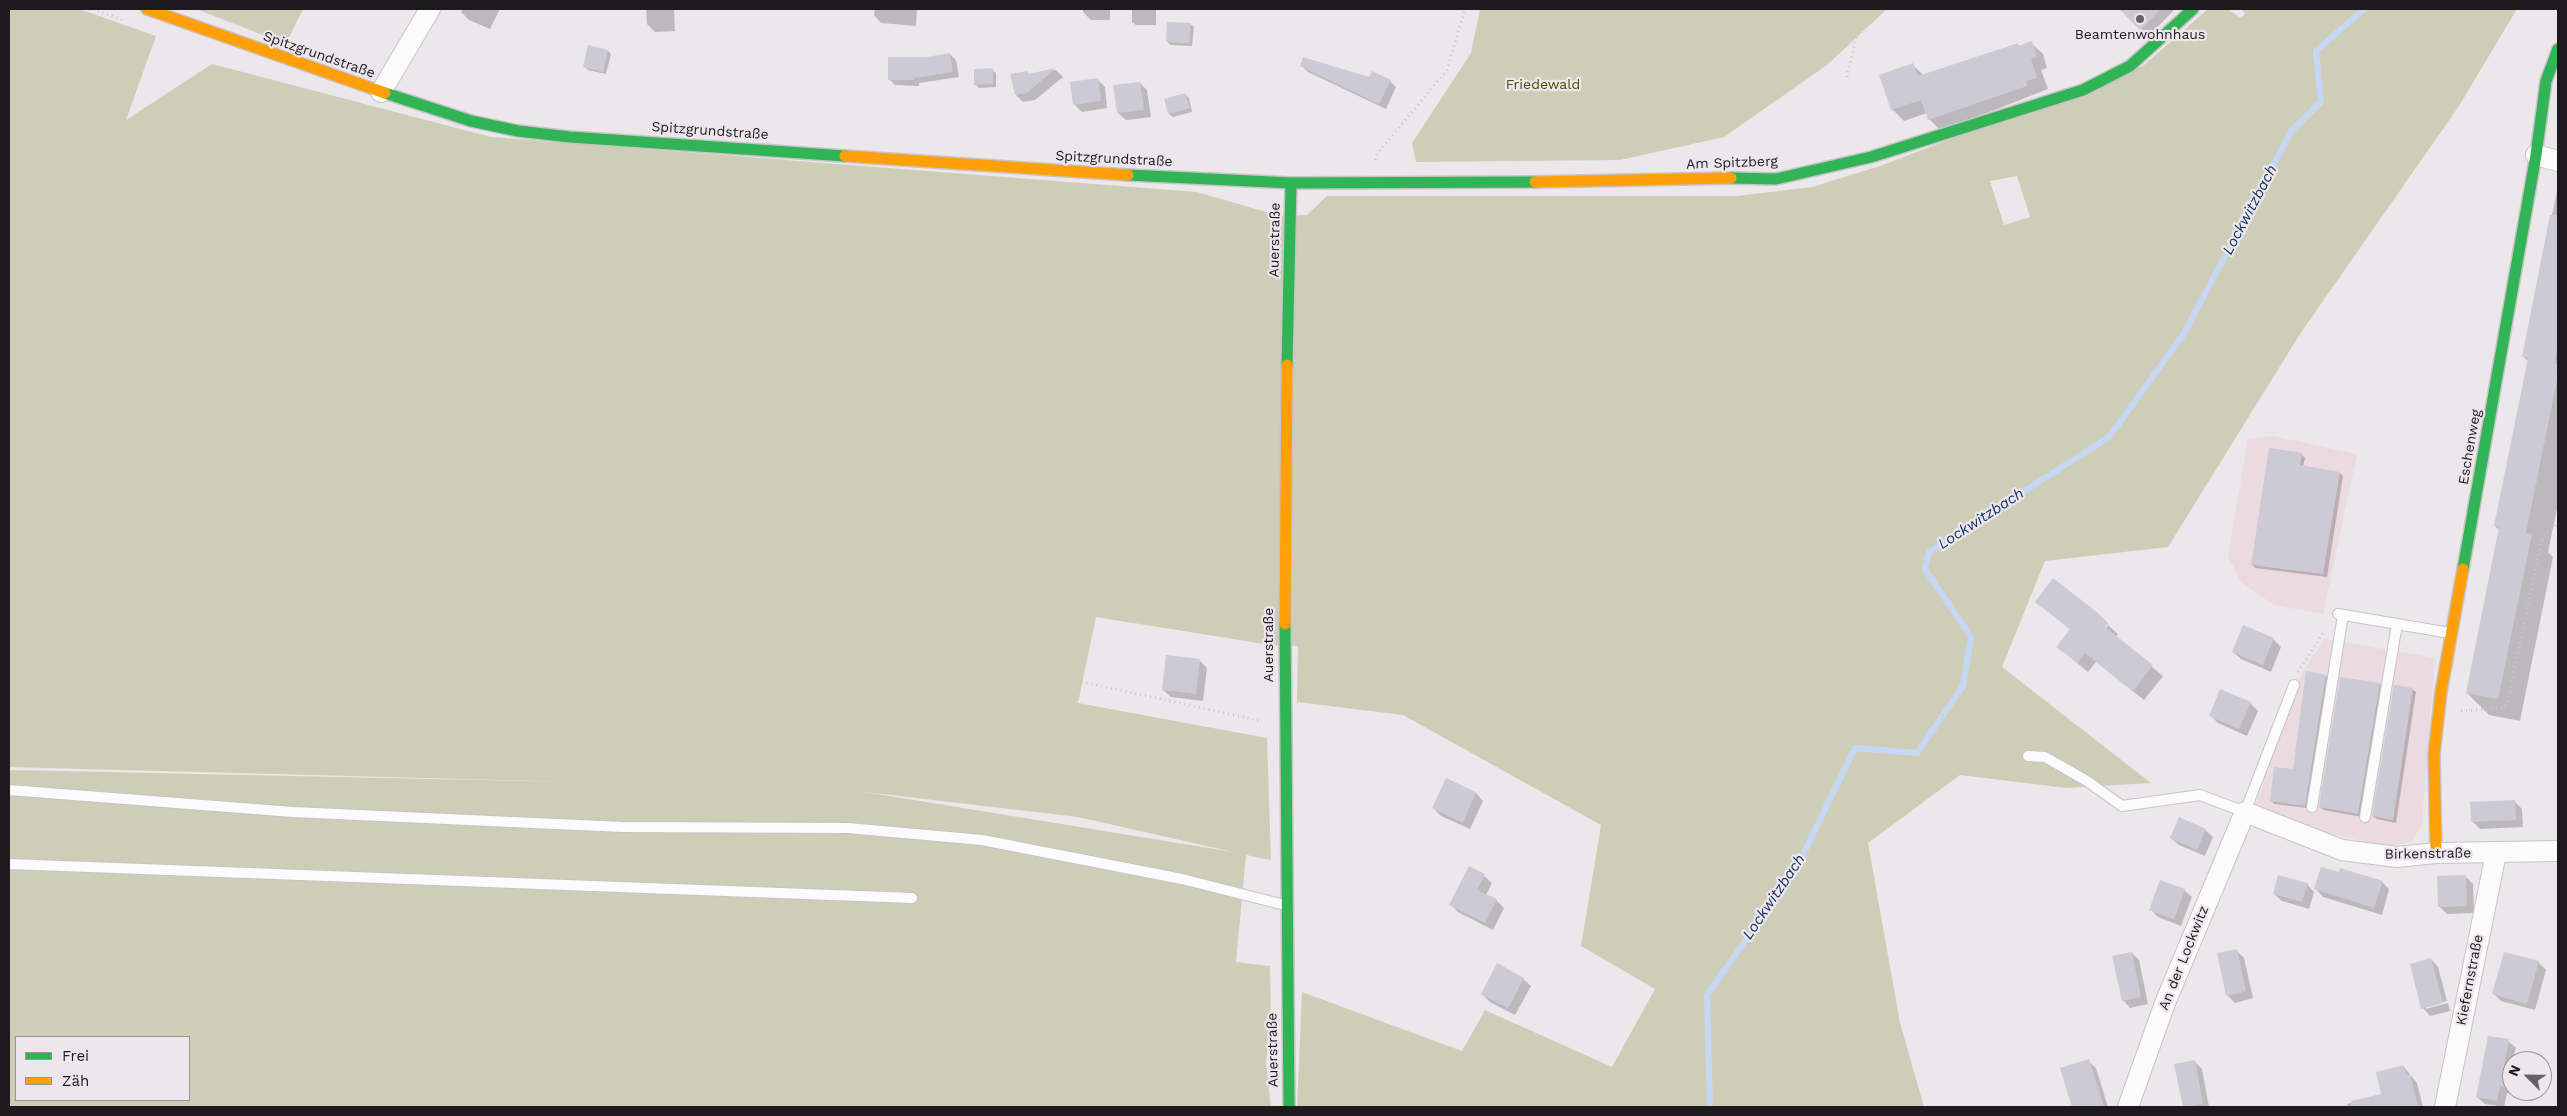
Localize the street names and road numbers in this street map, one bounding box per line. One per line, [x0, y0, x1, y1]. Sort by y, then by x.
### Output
street label: Spitzgrundstraße [261, 28, 377, 82]
street label: Spitzgrundstraße [651, 119, 769, 143]
street label: Spitzgrundstraße [1055, 148, 1173, 170]
street label: Am Spitzberg [1686, 153, 1778, 173]
street label: Auerstraße [1266, 203, 1284, 277]
street label: Eschenweg [2455, 408, 2485, 486]
street label: Auerstraße [1261, 608, 1277, 682]
street label: Birkenstraße [2385, 845, 2471, 863]
street label: An der Lockwitz [2155, 903, 2213, 1013]
street label: Kiefernstraße [2453, 933, 2487, 1027]
street label: Auerstraße [1264, 1013, 1282, 1087]

